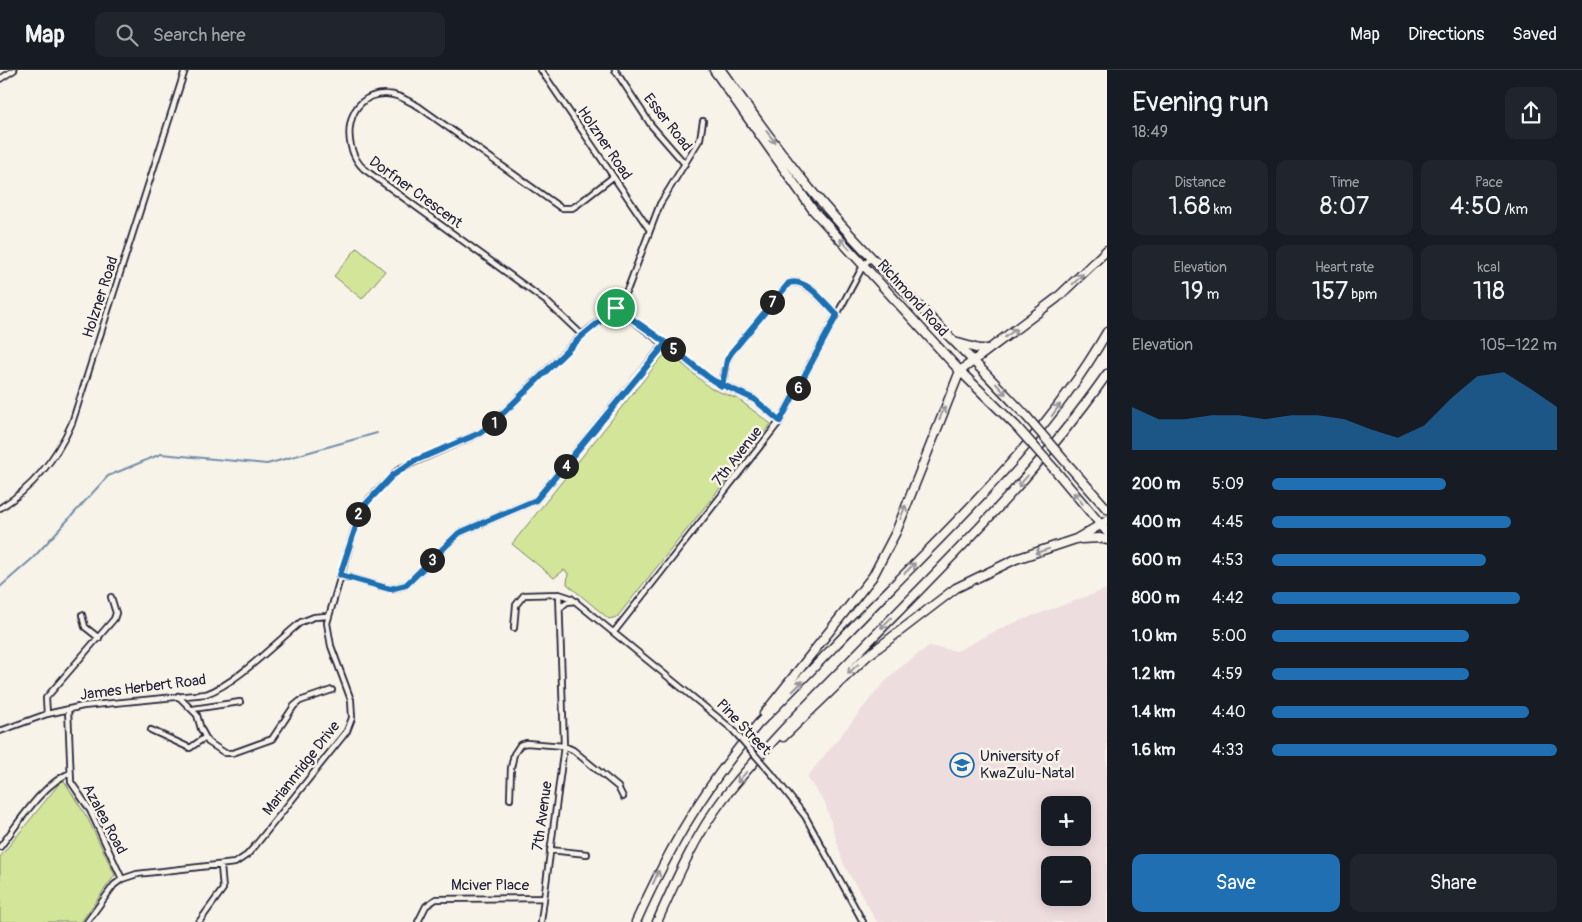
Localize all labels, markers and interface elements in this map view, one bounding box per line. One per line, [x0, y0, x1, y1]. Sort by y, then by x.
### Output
search box [95, 12, 445, 57]
text: Map [25, 20, 65, 49]
icon: search [113, 21, 141, 49]
text: Search here [153, 23, 246, 47]
text: Map [1350, 23, 1380, 46]
text: Directions [1408, 23, 1484, 46]
text: Saved [1512, 23, 1557, 46]
text: Evening run [1132, 85, 1269, 120]
button: share [1505, 87, 1557, 139]
street label: Esser Road [639, 90, 696, 155]
street label: Holzner Road [573, 103, 636, 184]
text: 18:49 [1132, 122, 1168, 142]
one-way arrow [765, 131, 776, 144]
street label: Dorfner Crescent [365, 152, 467, 233]
text: Distance [1175, 174, 1226, 191]
text: Time [1330, 174, 1359, 191]
text: Pace [1475, 174, 1503, 191]
text: 1.68 [1168, 191, 1211, 222]
text: 8:07 [1320, 191, 1369, 222]
text: 4:50 [1450, 191, 1502, 222]
text: km [1211, 201, 1232, 218]
text: /km [1502, 201, 1528, 218]
one-way arrow [839, 237, 851, 250]
street label: Holzner Road [78, 254, 123, 340]
street label: Richmond Road [873, 256, 952, 341]
text: Elevation [1173, 259, 1227, 276]
text: Heart rate [1315, 259, 1374, 276]
text: kcal [1477, 259, 1500, 276]
one-way arrow [1072, 273, 1085, 285]
text: 19 [1181, 276, 1204, 307]
text: 157 [1312, 276, 1348, 307]
text: 118 [1473, 276, 1505, 307]
text: m [1204, 286, 1219, 303]
text: bpm [1348, 286, 1377, 303]
pin [595, 287, 637, 329]
pin: 7 [760, 290, 784, 314]
icon: arrive [602, 294, 630, 322]
text: 7 [769, 294, 776, 311]
one-way arrow [1004, 328, 1018, 338]
text: Elevation [1132, 335, 1193, 355]
text: 105–122 m [1480, 335, 1557, 355]
pin: 5 [660, 336, 686, 362]
text: 5 [670, 341, 677, 358]
pin: 6 [786, 376, 810, 400]
text: 6 [794, 380, 803, 397]
one-way arrow [995, 383, 1007, 396]
one-way arrow [1051, 403, 1061, 417]
one-way arrow [938, 406, 947, 421]
pin: 1 [482, 410, 506, 436]
text: 1 [492, 415, 497, 432]
street label: 7th Avenue [708, 422, 767, 490]
pin: 4 [554, 454, 578, 478]
text: 4 [562, 458, 571, 475]
one-way arrow [1017, 474, 1028, 487]
text: 200 m [1132, 474, 1180, 494]
text: 5:09 [1212, 474, 1244, 494]
one-way arrow [1073, 491, 1084, 504]
pin: 2 [346, 502, 370, 526]
one-way arrow [899, 505, 909, 520]
text: 2 [355, 506, 362, 523]
text: 400 m [1132, 512, 1181, 532]
text: 4:45 [1212, 512, 1244, 532]
one-way arrow [1034, 546, 1050, 556]
pin: 3 [420, 548, 444, 572]
text: 600 m [1132, 550, 1181, 570]
text: 4:53 [1212, 550, 1243, 570]
text: 3 [429, 552, 436, 569]
one-way arrow [904, 562, 916, 574]
text: 800 m [1132, 588, 1180, 608]
text: 4:42 [1212, 588, 1244, 608]
one-way arrow [880, 617, 892, 630]
text: 1.0 km [1132, 626, 1177, 646]
text: 5:00 [1212, 626, 1247, 646]
one-way arrow [846, 663, 859, 675]
text: 1.2 km [1132, 664, 1175, 684]
text: 4:59 [1212, 664, 1242, 684]
street label: James Herbert Road [79, 670, 207, 705]
one-way arrow [792, 679, 804, 692]
street label: Pine Street [712, 695, 776, 760]
text: 1.4 km [1132, 702, 1175, 722]
text: 4:40 [1212, 702, 1246, 722]
street label: Mariannridge Drive [259, 717, 345, 819]
text: 1.6 km [1132, 740, 1175, 760]
text: 4:33 [1212, 740, 1243, 760]
place label: University of KwaZulu-Natal [980, 747, 1075, 783]
school or university icon: University of KwaZulu-Natal [949, 752, 975, 778]
one-way arrow [737, 771, 748, 784]
street label: 7th Avenue [528, 779, 557, 852]
street label: Azalea Road [78, 781, 131, 858]
map controls [1041, 796, 1091, 906]
button: + [1041, 796, 1091, 846]
button: Save [1132, 854, 1340, 912]
button: Share [1350, 854, 1557, 912]
button: − [1041, 856, 1091, 906]
one-way arrow [652, 870, 662, 885]
street label: Mciver Place [451, 876, 530, 895]

